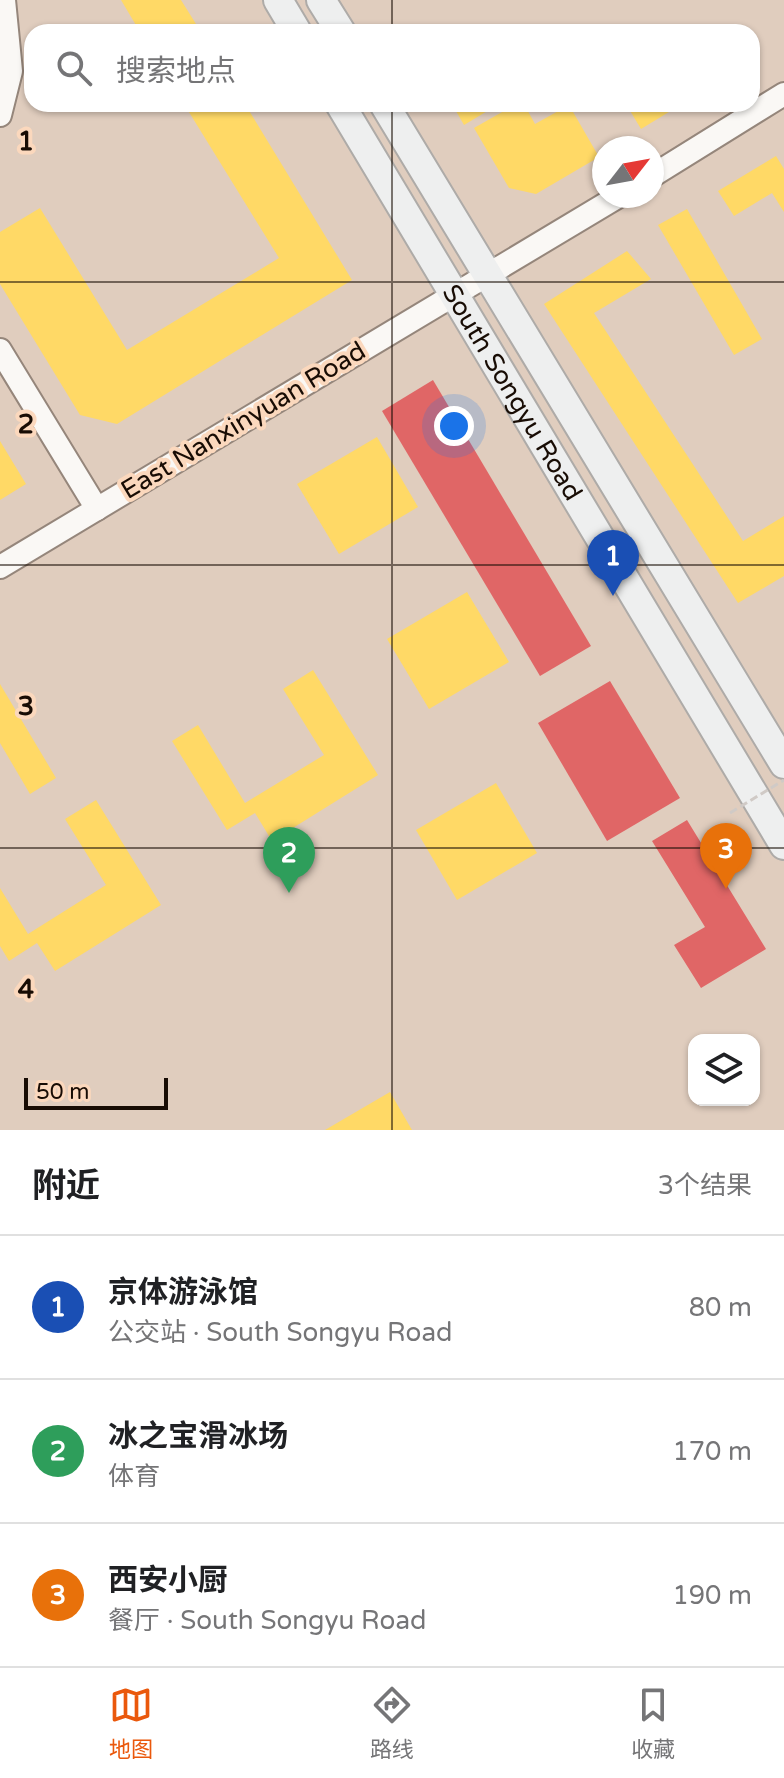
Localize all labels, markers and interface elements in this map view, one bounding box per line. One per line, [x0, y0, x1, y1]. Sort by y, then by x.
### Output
search box [24, 24, 760, 112]
icon: search [52, 46, 96, 90]
text: 搜索地点 [116, 53, 236, 90]
text: 1 [18, 126, 34, 157]
north arrow [592, 136, 664, 208]
street label: South Songyu Road [436, 279, 589, 506]
street label: East Nanxinyuan Road [115, 335, 371, 506]
your location [434, 406, 474, 446]
text: 2 [18, 409, 34, 440]
pin: 1 [587, 530, 639, 596]
text: 3 [18, 691, 34, 722]
pin: 3 [700, 823, 752, 889]
pin: 2 [263, 827, 315, 893]
text: 4 [18, 974, 34, 1005]
map controls [688, 1034, 760, 1106]
button: layers [688, 1034, 760, 1106]
scale bar [24, 1074, 168, 1110]
text: 50 m [36, 1079, 90, 1105]
text: 附近 [32, 1166, 100, 1207]
text: 3个结果 [658, 1170, 752, 1201]
text: 京体游泳馆 [108, 1274, 258, 1311]
text: 1 [50, 1292, 66, 1323]
text: 80 m [689, 1292, 752, 1323]
text: 公交站 · South Songyu Road [108, 1317, 452, 1348]
text: 冰之宝滑冰场 [108, 1418, 288, 1455]
text: 2 [50, 1436, 66, 1467]
text: 170 m [672, 1436, 752, 1467]
text: 体育 [108, 1461, 160, 1492]
text: 西安小厨 [108, 1562, 228, 1599]
text: 3 [50, 1580, 66, 1611]
text: 190 m [672, 1580, 752, 1611]
text: 餐厅 · South Songyu Road [108, 1605, 426, 1636]
tab: 地图 [109, 1683, 153, 1763]
tab: 路线 [370, 1683, 414, 1763]
tab: 收藏 [631, 1683, 675, 1763]

